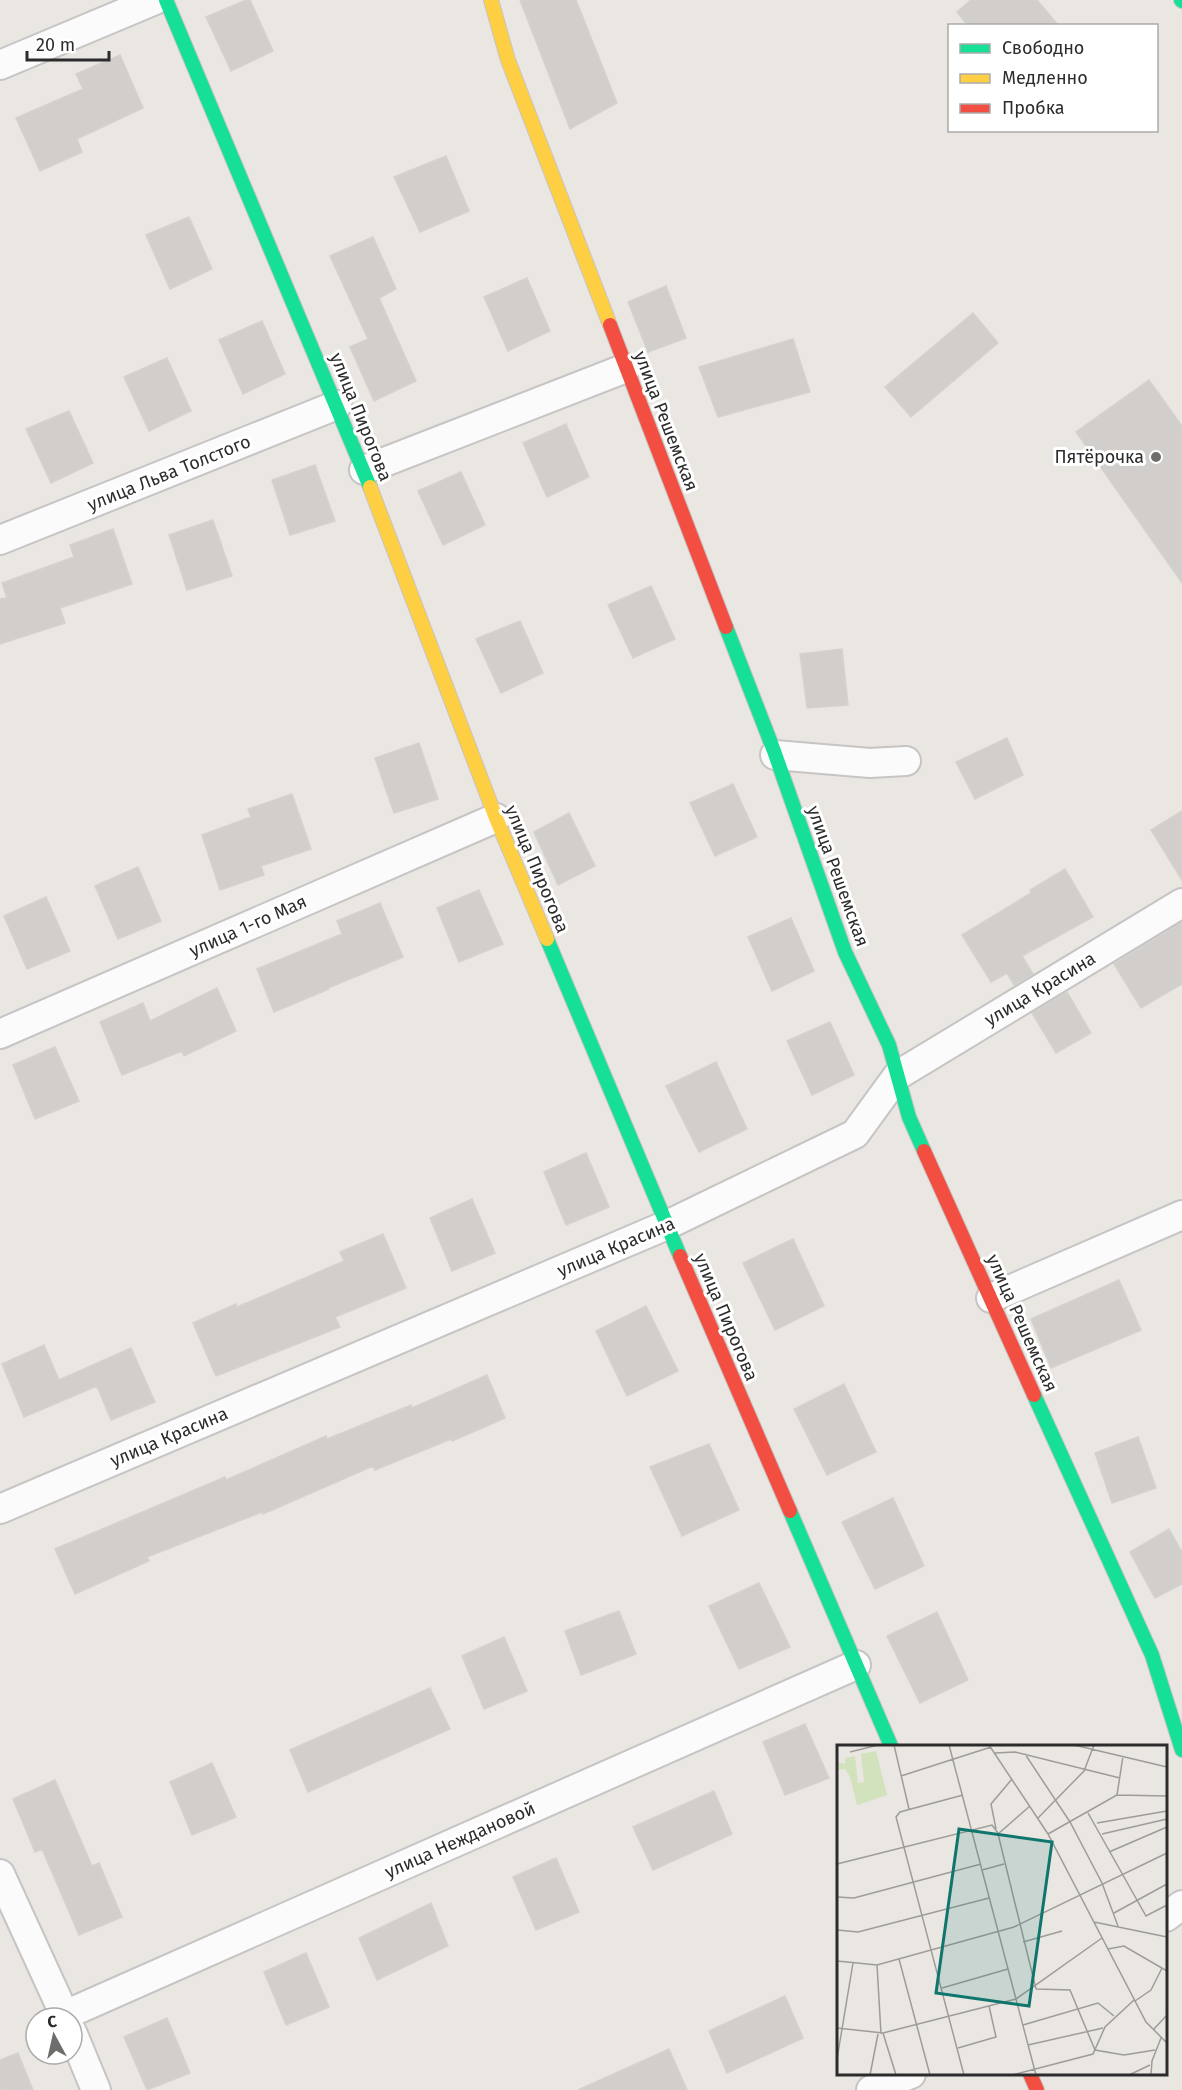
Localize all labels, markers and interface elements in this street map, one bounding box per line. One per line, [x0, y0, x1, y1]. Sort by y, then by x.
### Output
scale bar [27, 24, 110, 62]
legend [948, 24, 1158, 132]
text: 20 m [36, 34, 75, 56]
text: Свободно [1002, 37, 1084, 59]
text: Медленно [1002, 67, 1088, 89]
text: Пробка [1002, 97, 1065, 119]
street label: улица Решемская [629, 348, 703, 494]
street label: улица Пирогова [325, 350, 397, 484]
street label: улица Льва Толстого [84, 430, 254, 516]
place label: Пятёрочка [1054, 446, 1144, 468]
marker: Пятёрочка [1149, 450, 1163, 464]
street label: улица Пирогова [500, 802, 574, 936]
street label: улица Решемская [802, 803, 874, 949]
street label: улица 1-го Мая [186, 890, 310, 962]
street label: улица Красина [980, 947, 1100, 1031]
street label: улица Красина [554, 1212, 678, 1282]
street label: улица Пирогова [689, 1250, 763, 1384]
street label: улица Решемская [982, 1251, 1062, 1395]
street label: улица Красина [107, 1402, 231, 1472]
inset map [837, 1745, 1167, 2075]
street label: улица Неждановой [381, 1797, 539, 1883]
north arrow [24, 2006, 84, 2066]
text: С [46, 2011, 59, 2032]

